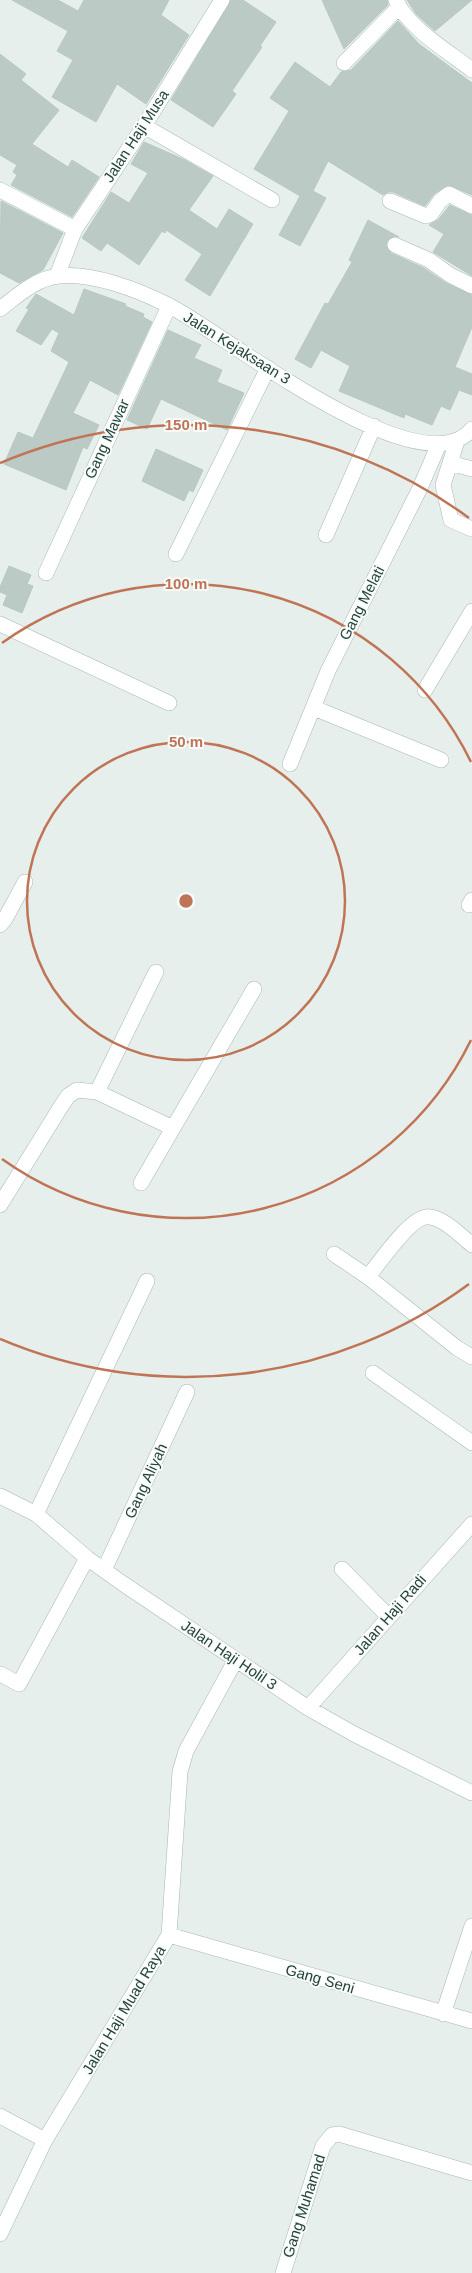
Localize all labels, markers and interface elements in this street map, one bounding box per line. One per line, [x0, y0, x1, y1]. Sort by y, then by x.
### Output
street label: Jalan Haji Musa [99, 86, 172, 185]
street label: Jalan Kejaksaan 3 [181, 308, 294, 387]
street label: Gang Mawar [81, 396, 132, 481]
text: 150 m [165, 416, 207, 433]
street label: Gang Melati [336, 563, 387, 643]
text: 100 m [165, 575, 207, 592]
text: 50 m [169, 733, 203, 750]
centre of rings [177, 892, 195, 910]
street label: Gang Aliyah [121, 1441, 170, 1521]
street label: Jalan Haji Radi [350, 1571, 429, 1658]
street label: Jalan Haji Holil 3 [178, 1616, 280, 1693]
street label: Jalan Haji Muad Raya [78, 1942, 169, 2077]
street label: Gang Seni [284, 1961, 357, 1996]
street label: Gang Muhamad [279, 2152, 328, 2260]

